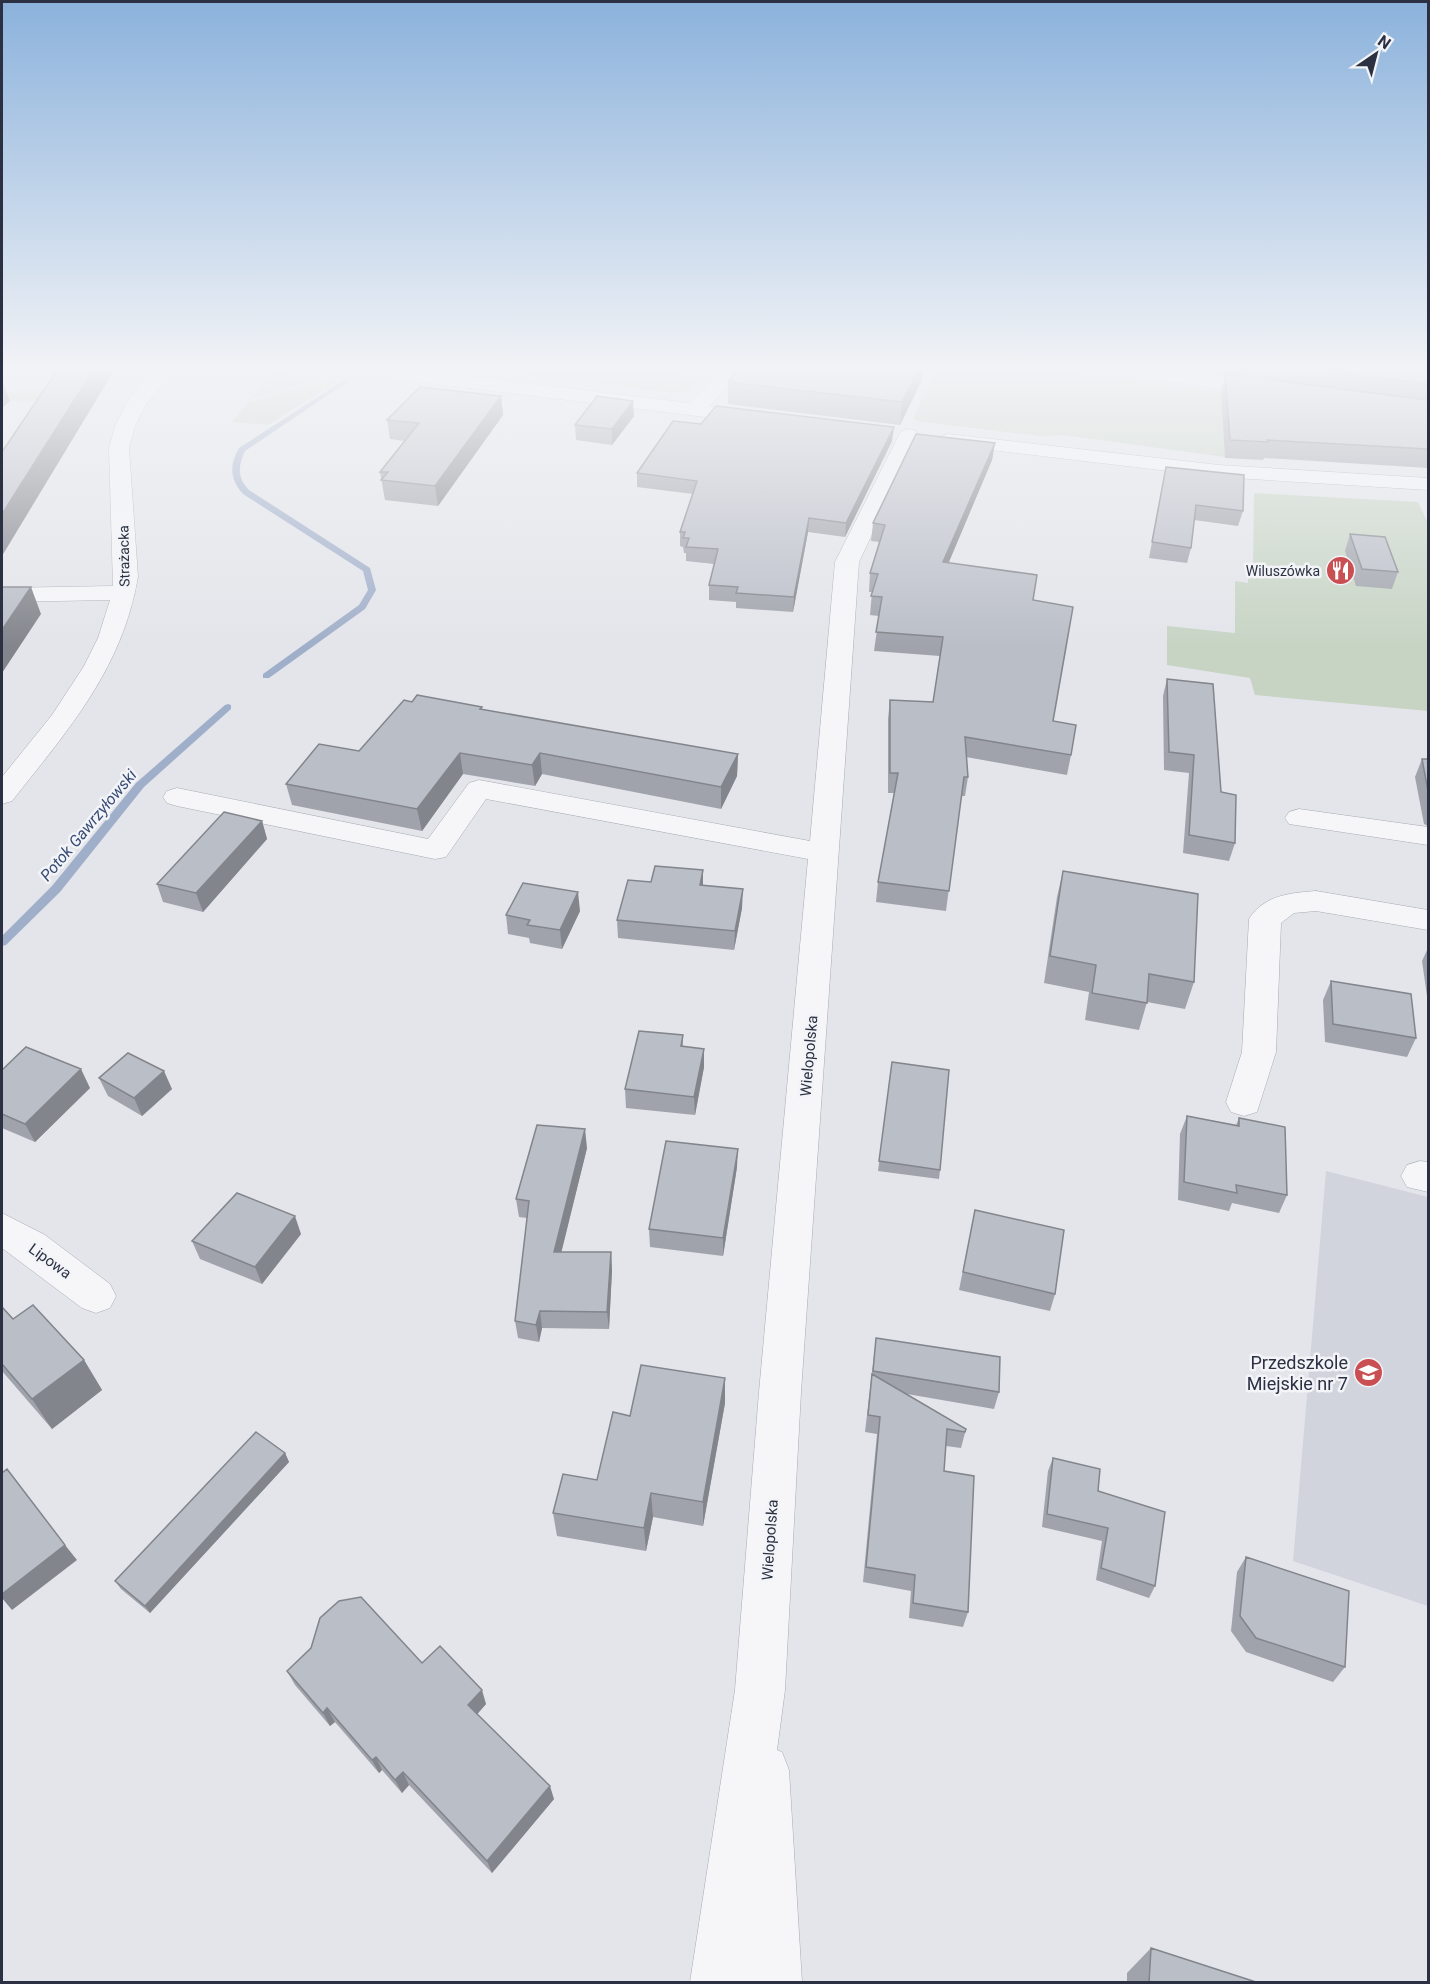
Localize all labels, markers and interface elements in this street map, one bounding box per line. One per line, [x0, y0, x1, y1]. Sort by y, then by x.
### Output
north arrow [1346, 24, 1406, 84]
text: N [1374, 31, 1394, 53]
street label: Strażacka [115, 525, 133, 587]
restaurant icon: Wiluszówka [1325, 555, 1357, 587]
place label: Wiluszówka [1246, 563, 1320, 579]
water label: Potok Gawrzyłowski [36, 766, 141, 885]
street label: Wielopolska [796, 1015, 822, 1097]
street label: Lipowa [25, 1240, 75, 1282]
place label: Przedszkole Miejskie nr 7 [1247, 1352, 1348, 1394]
school or university icon: Przedszkole Miejskie nr 7 [1353, 1357, 1385, 1389]
street label: Wielopolska [758, 1499, 782, 1581]

